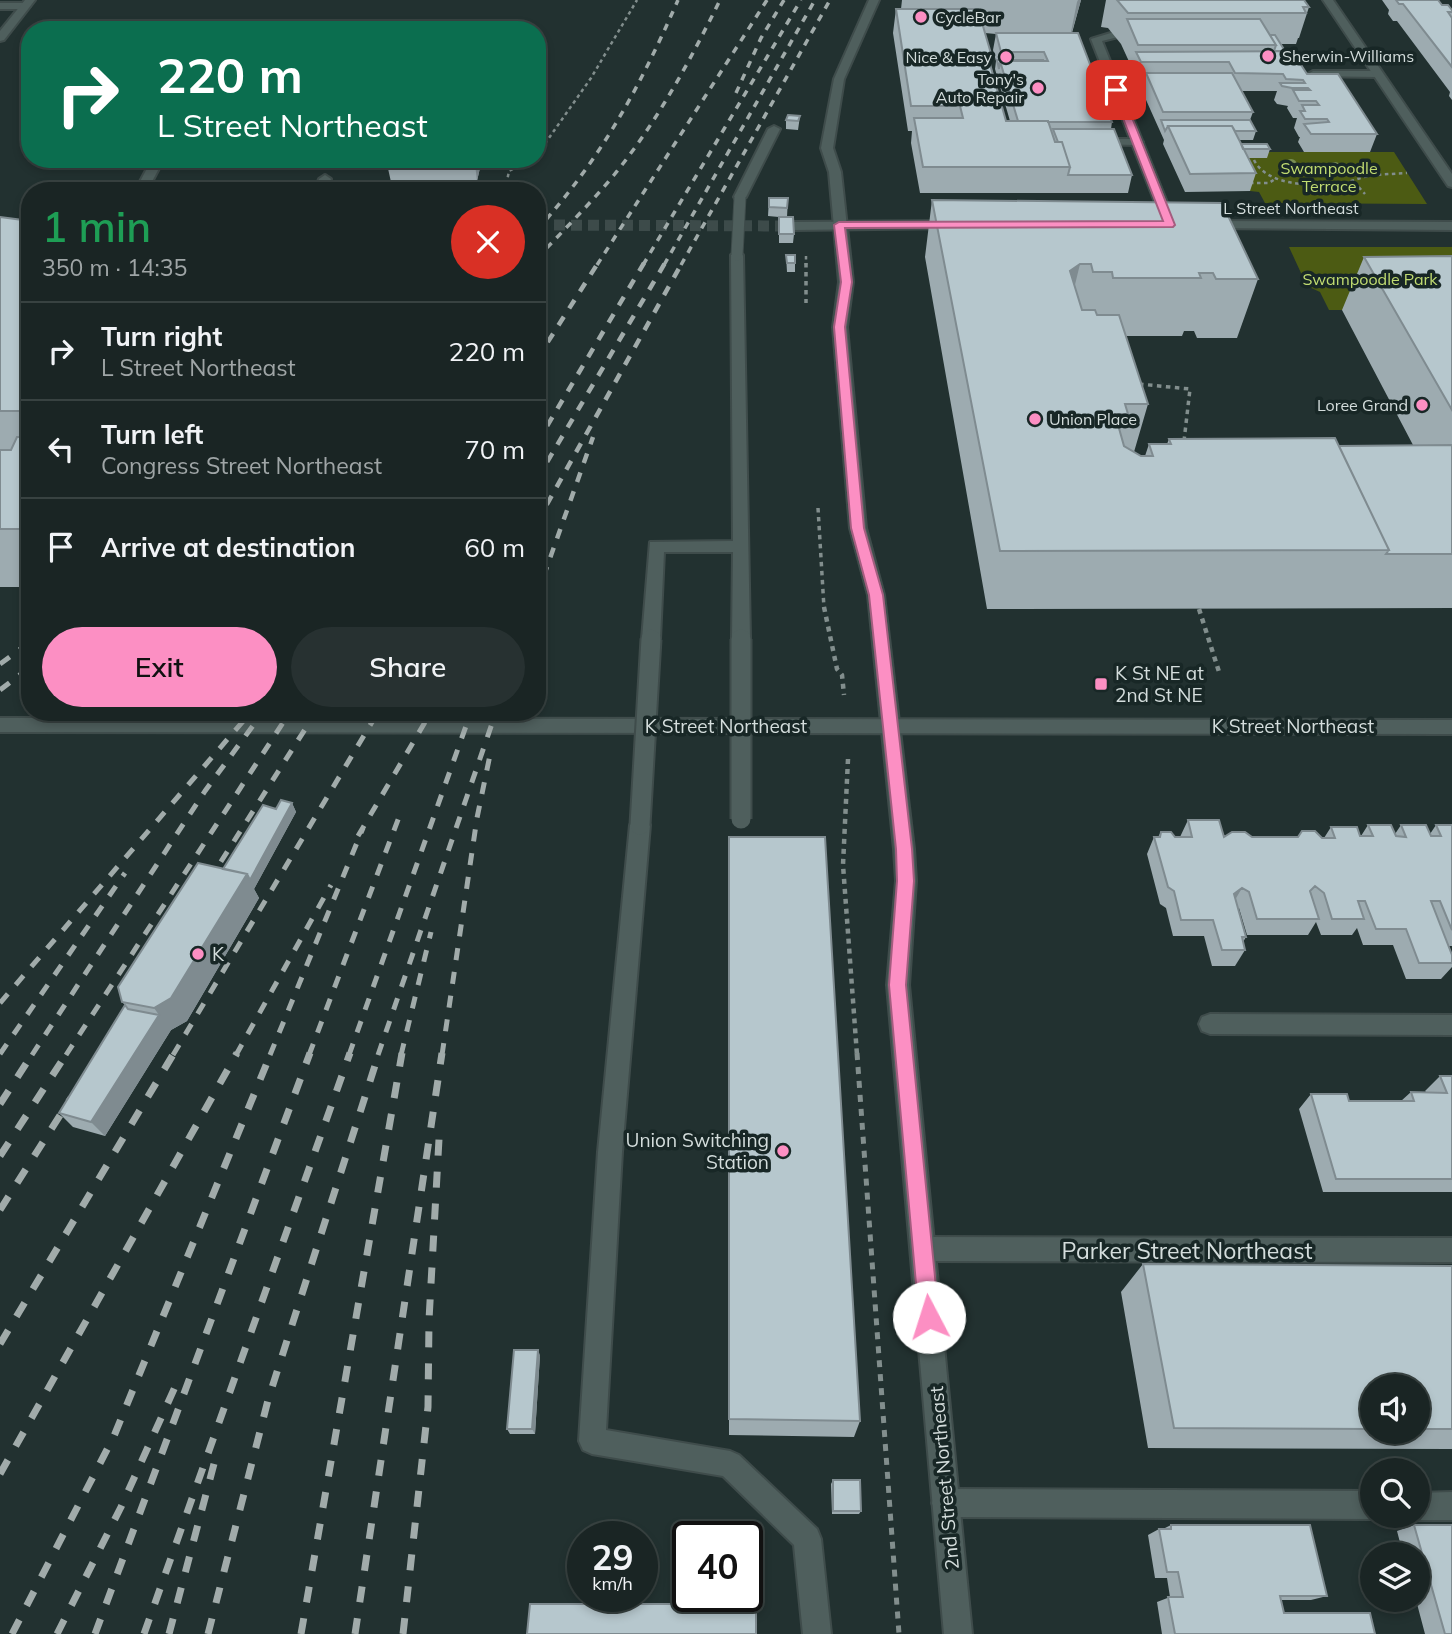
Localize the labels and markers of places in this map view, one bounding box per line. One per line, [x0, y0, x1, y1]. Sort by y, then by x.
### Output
place label: CycleBar [935, 7, 1001, 27]
marker: CycleBar [913, 9, 929, 25]
place label: Sherwin-Williams [1282, 46, 1414, 66]
place label: Nice & Easy [906, 47, 992, 67]
marker: Sherwin-Williams [1260, 48, 1276, 64]
marker: Nice & Easy [998, 49, 1014, 65]
pin [1086, 60, 1146, 120]
place label: Tony's Auto Repair [936, 69, 1024, 107]
marker: Tony's Auto Repair [1030, 80, 1046, 96]
place label: Loree Grand [1317, 395, 1408, 415]
marker: Loree Grand [1414, 397, 1430, 413]
place label: Union Place [1049, 409, 1137, 429]
marker: Union Place [1027, 411, 1043, 427]
place label: K St NE at 2nd St NE [1115, 661, 1204, 707]
marker: K St NE at 2nd St NE [1093, 676, 1109, 692]
place label: K [212, 942, 225, 966]
marker: K [190, 946, 206, 962]
place label: Union Switching Station [626, 1128, 769, 1174]
marker: Union Switching Station [775, 1143, 791, 1159]

